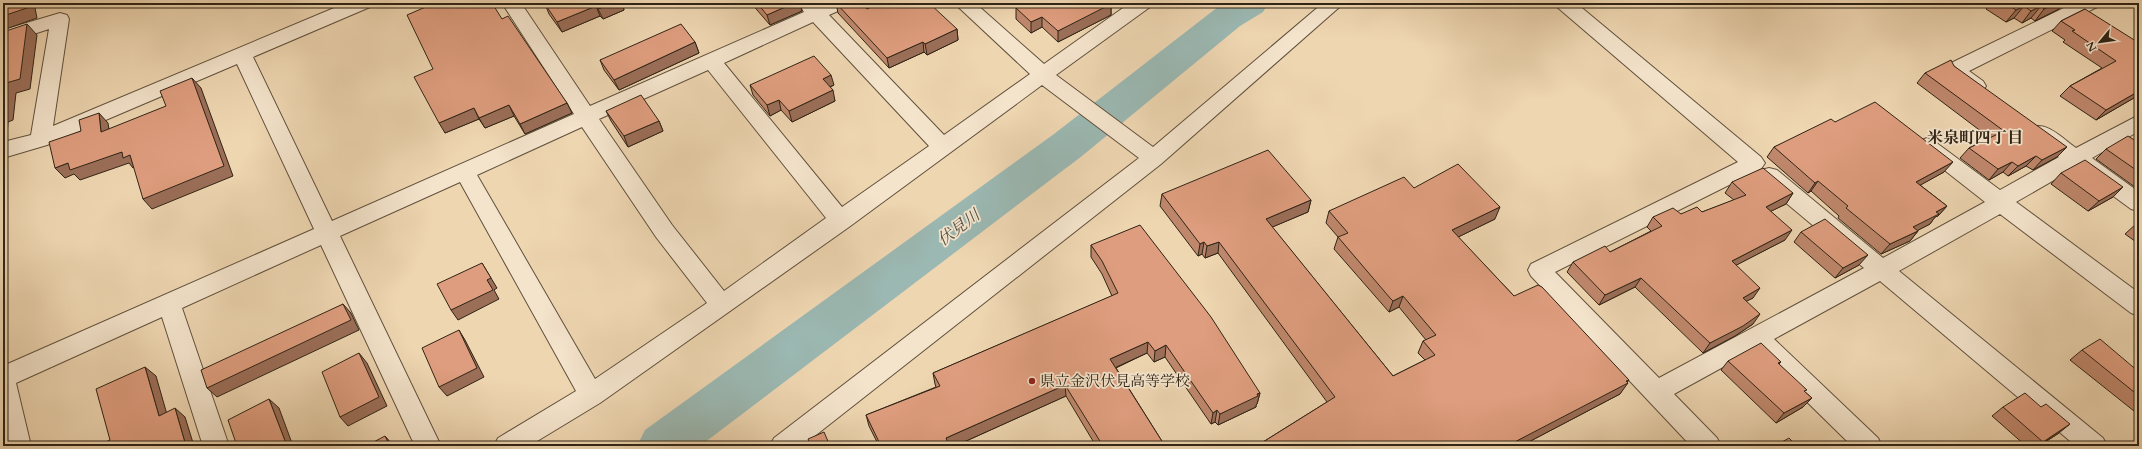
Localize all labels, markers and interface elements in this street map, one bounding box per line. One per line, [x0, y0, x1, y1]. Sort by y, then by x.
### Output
north arrow [2080, 22, 2120, 62]
text: N [2083, 38, 2101, 54]
district label: 米泉町四丁目 [1927, 127, 2023, 149]
water label: 伏見川 [933, 203, 986, 251]
place label: 県立金沢伏見高等学校 [1040, 371, 1190, 391]
marker: 県立金沢伏見高等学校 [1027, 376, 1037, 386]

